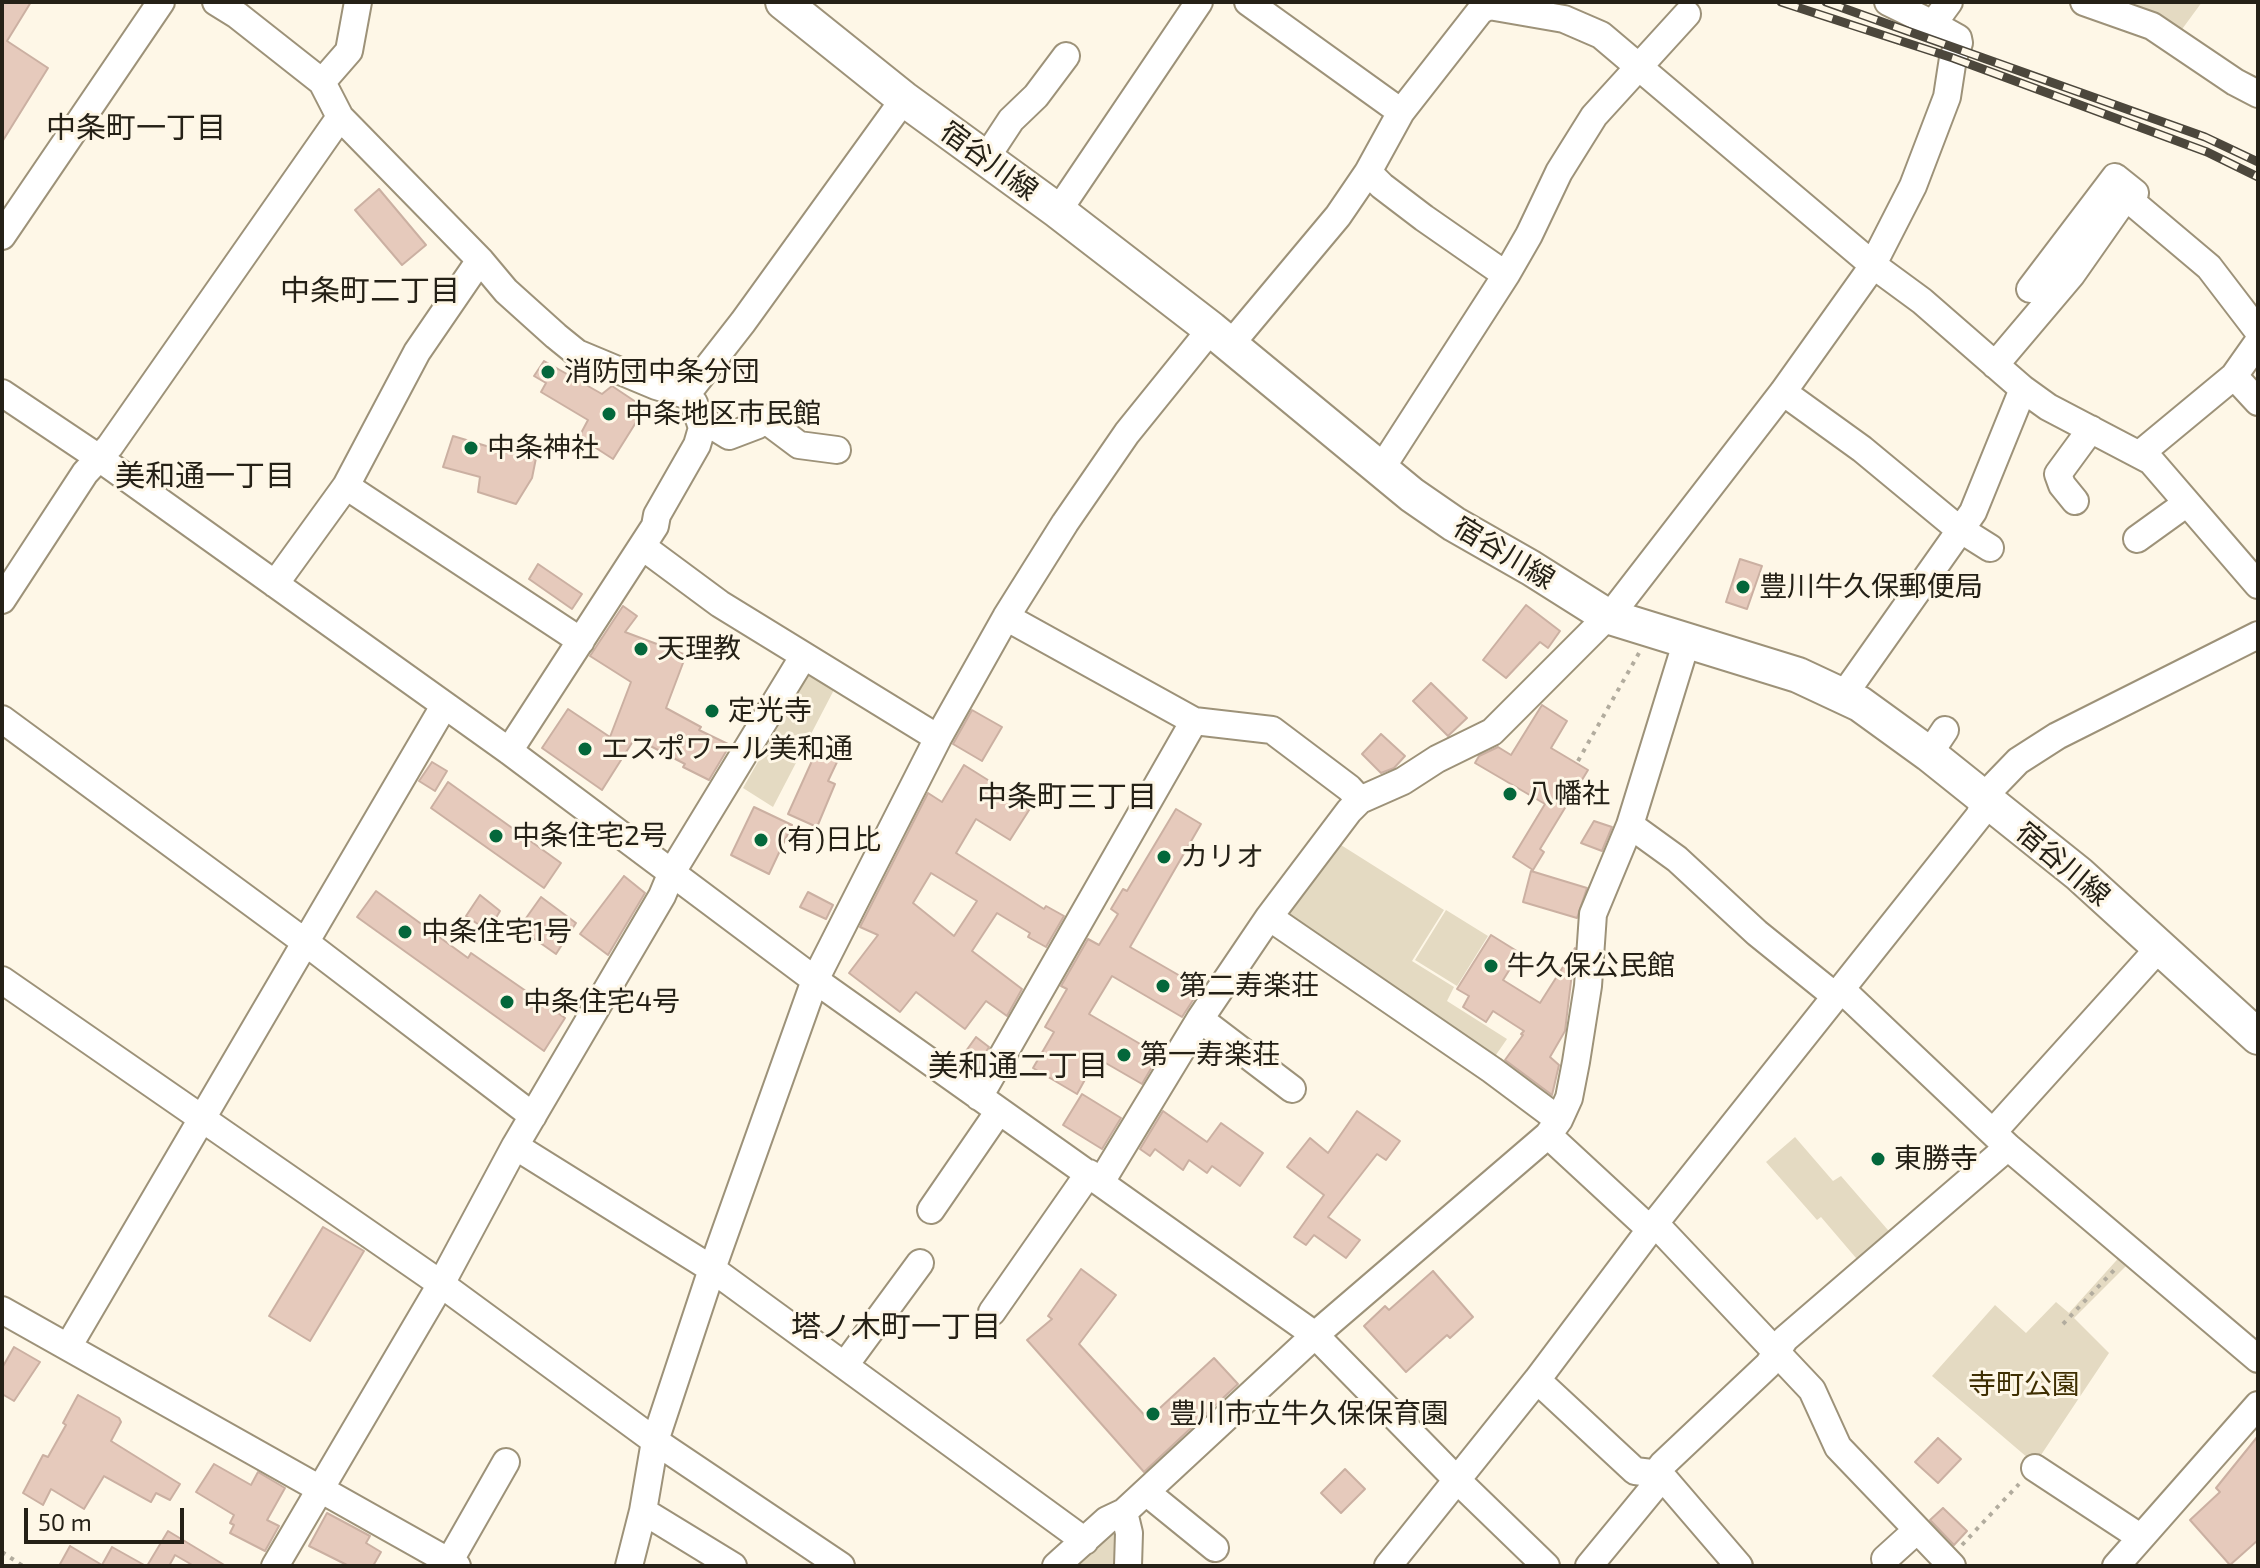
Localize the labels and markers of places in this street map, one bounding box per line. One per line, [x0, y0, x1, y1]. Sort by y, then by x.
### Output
place label: 消防団中条分団 [564, 355, 760, 389]
marker: 消防団中条分団 [539, 363, 557, 381]
place label: 中条地区市民館 [625, 397, 821, 431]
marker: 中条地区市民館 [600, 405, 618, 423]
place label: 中条神社 [487, 431, 599, 465]
marker: 中条神社 [462, 439, 480, 457]
place label: 豊川牛久保郵便局 [1759, 570, 1983, 604]
marker: 豊川牛久保郵便局 [1734, 578, 1752, 596]
place label: 天理教 [657, 632, 741, 666]
marker: 天理教 [632, 640, 650, 658]
place label: 定光寺 [728, 694, 812, 728]
marker: 定光寺 [703, 702, 721, 720]
place label: エスポワール美和通 [601, 732, 853, 766]
marker: エスポワール美和通 [576, 740, 594, 758]
place label: 八幡社 [1526, 777, 1610, 811]
marker: 八幡社 [1501, 785, 1519, 803]
place label: 中条住宅2号 [512, 819, 668, 853]
place label: (有)日比 [777, 823, 881, 857]
marker: 中条住宅2号 [487, 827, 505, 845]
marker: (有)日比 [752, 831, 770, 849]
place label: カリオ [1180, 840, 1264, 874]
marker: カリオ [1155, 848, 1173, 866]
place label: 中条住宅1号 [421, 915, 572, 949]
marker: 中条住宅1号 [396, 923, 414, 941]
place label: 牛久保公民館 [1507, 949, 1675, 983]
marker: 牛久保公民館 [1482, 957, 1500, 975]
place label: 第二寿楽荘 [1179, 969, 1319, 1003]
marker: 第二寿楽荘 [1154, 977, 1172, 995]
place label: 中条住宅4号 [523, 985, 680, 1019]
marker: 中条住宅4号 [498, 993, 516, 1011]
place label: 第一寿楽荘 [1140, 1038, 1280, 1072]
marker: 第一寿楽荘 [1115, 1046, 1133, 1064]
place label: 東勝寺 [1894, 1142, 1978, 1176]
marker: 東勝寺 [1869, 1150, 1887, 1168]
place label: 豊川市立牛久保保育園 [1169, 1397, 1449, 1431]
marker: 豊川市立牛久保保育園 [1144, 1405, 1162, 1423]

